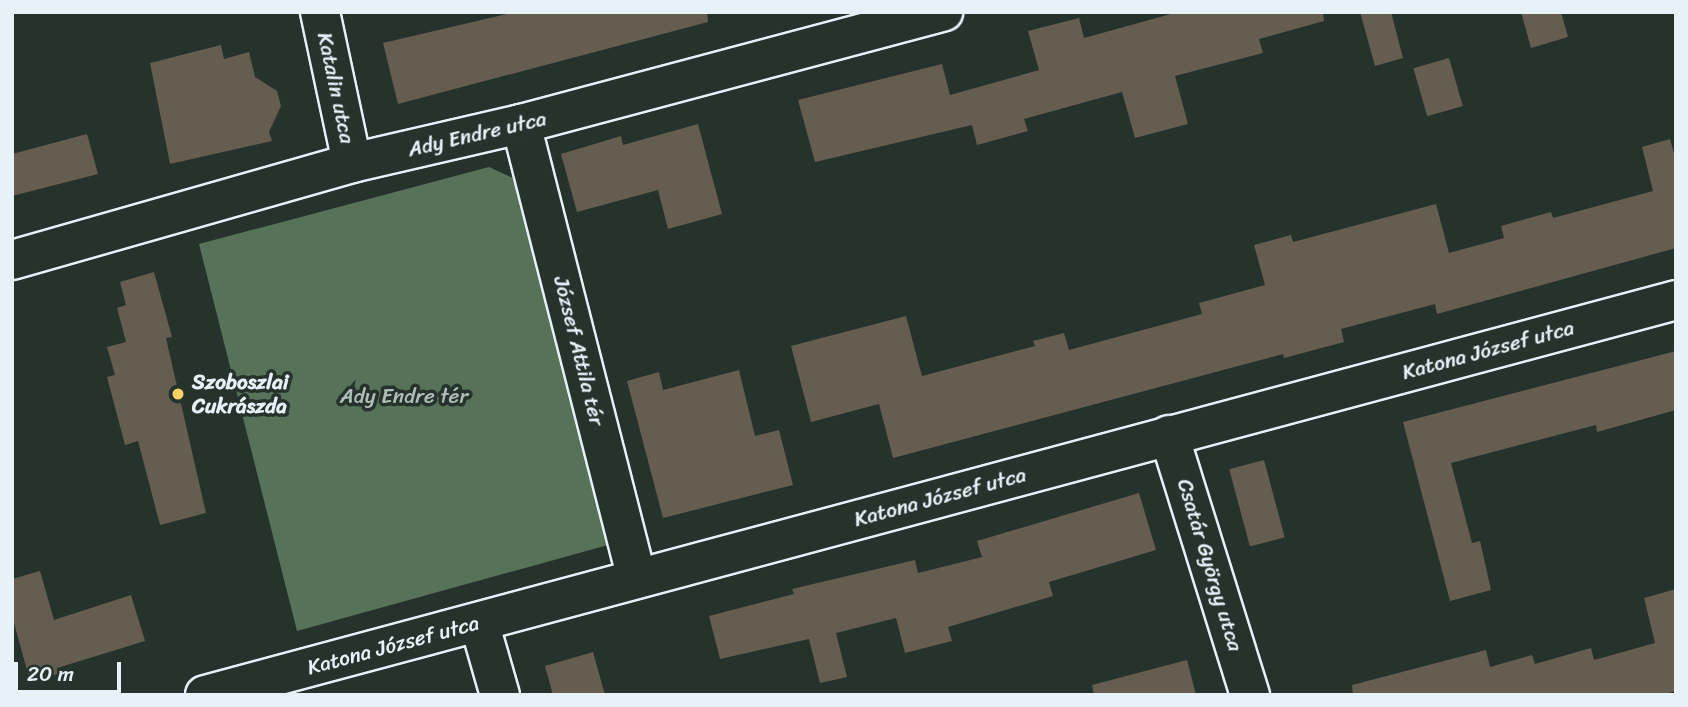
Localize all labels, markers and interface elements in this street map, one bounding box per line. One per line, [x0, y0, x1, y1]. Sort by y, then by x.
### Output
street label: Katalin utca [312, 30, 360, 146]
street label: Ady Endre utca [405, 106, 549, 162]
street label: József Attila tér [548, 274, 610, 428]
street label: Katona József utca [1399, 315, 1577, 385]
place label: Szoboszlai Cukrászda [192, 369, 289, 419]
park label: Ady Endre tér [340, 383, 468, 409]
marker: Szoboszlai Cukrászda [170, 386, 186, 402]
street label: Katona József utca [851, 462, 1029, 532]
street label: Csatár György utca [1172, 476, 1248, 654]
street label: Katona József utca [304, 610, 482, 680]
scale bar [18, 648, 124, 692]
text: 20 m [27, 655, 74, 693]

